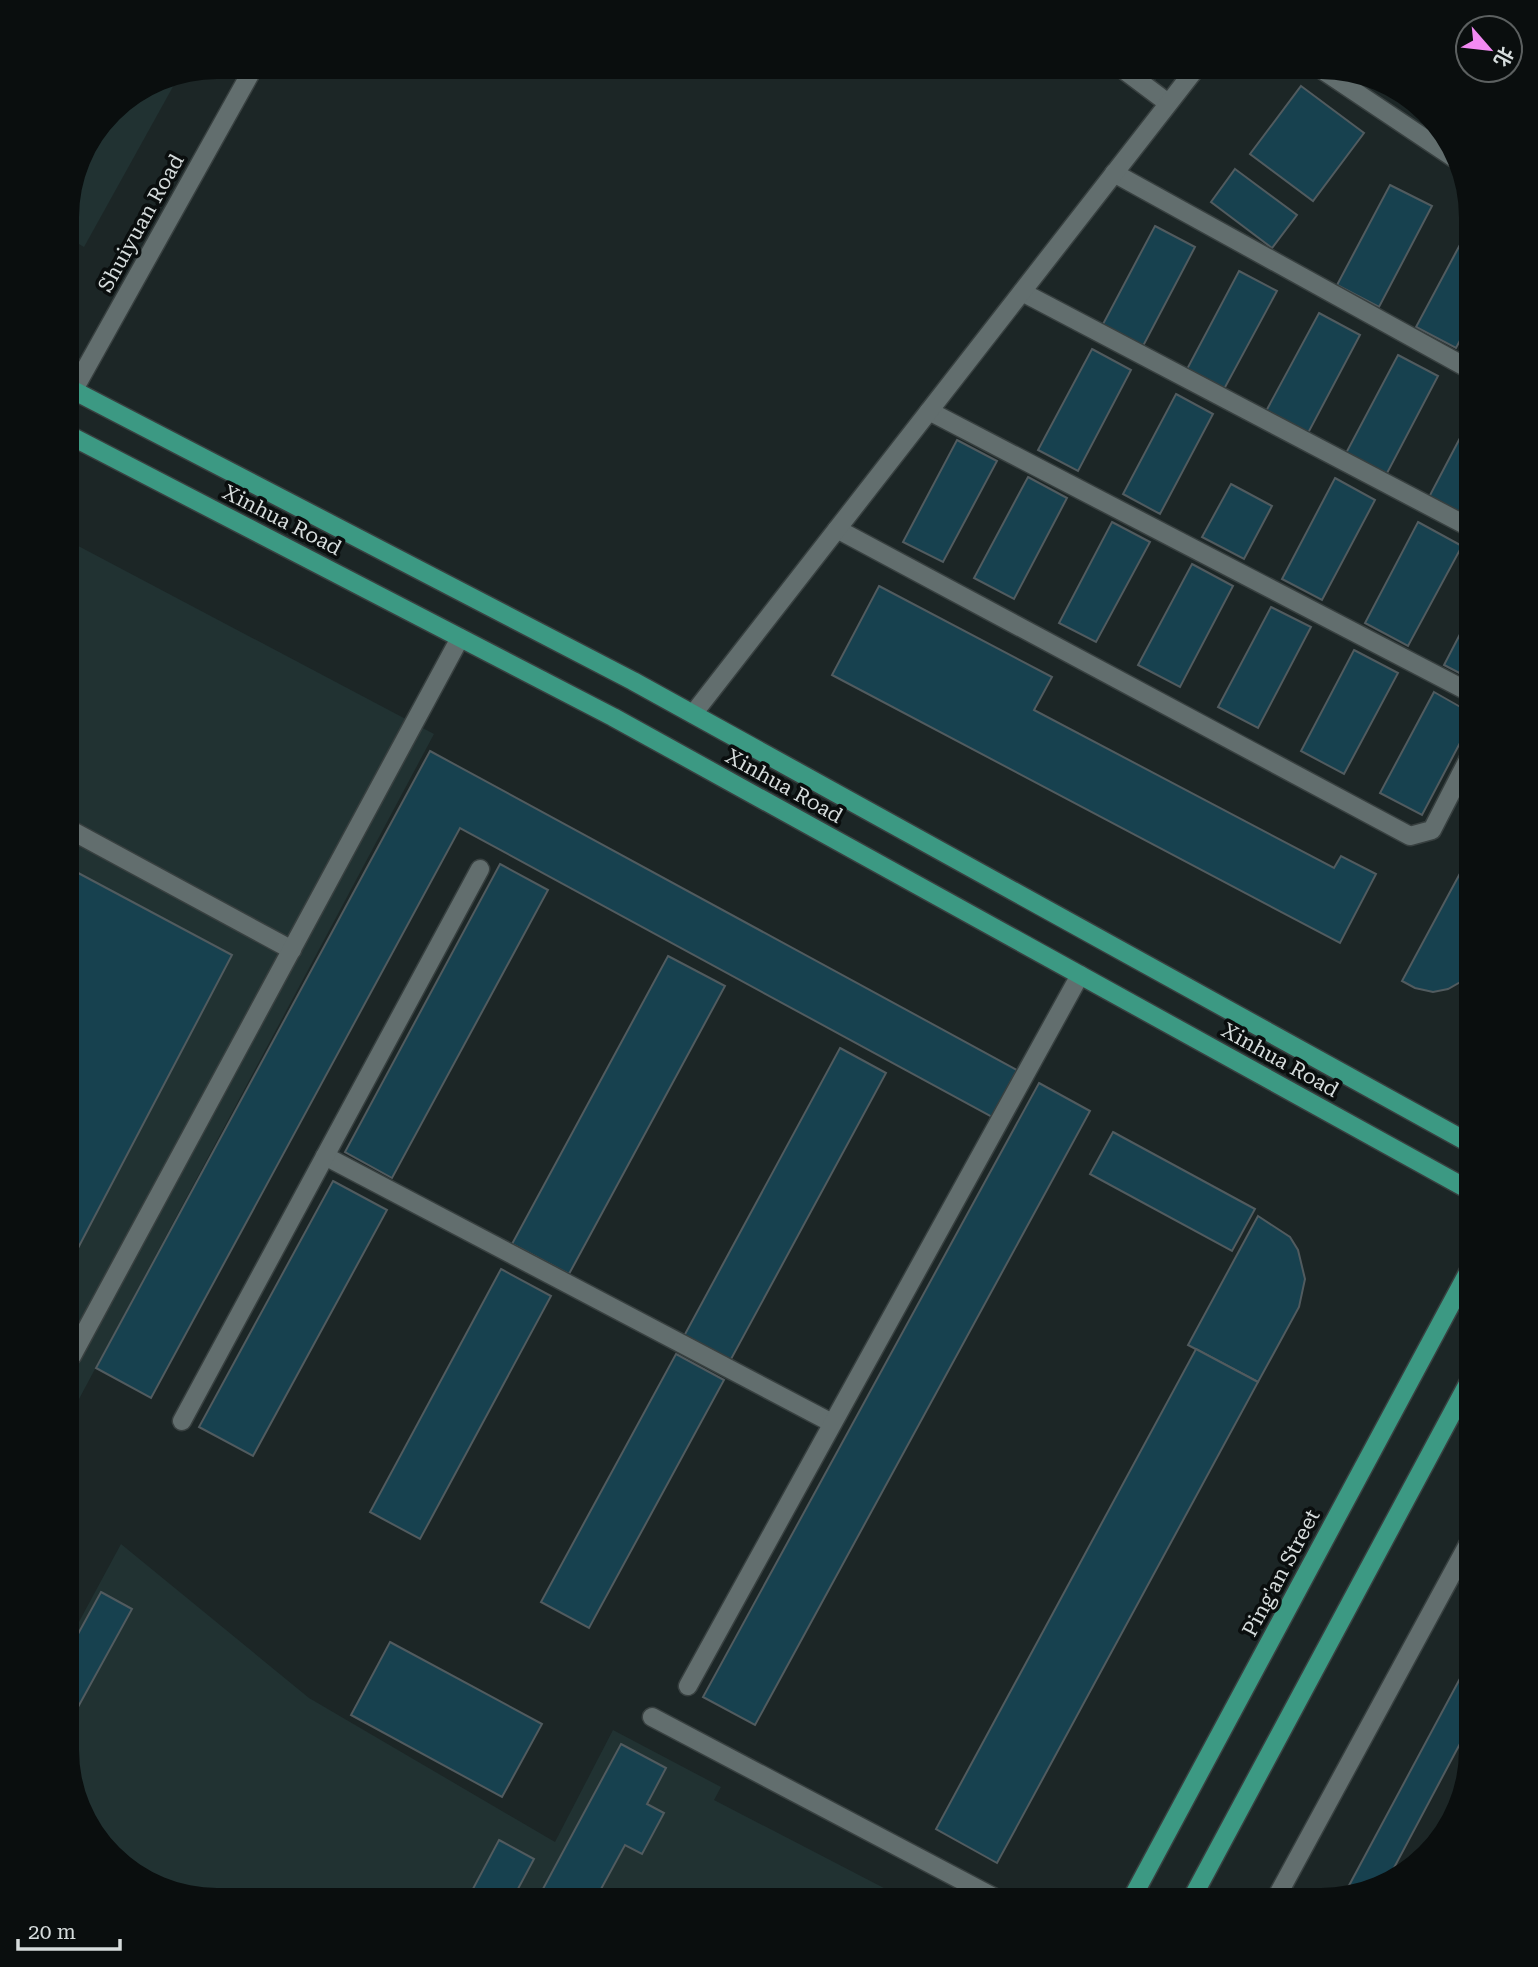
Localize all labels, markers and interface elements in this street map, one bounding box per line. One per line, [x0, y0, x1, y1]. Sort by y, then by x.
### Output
north arrow [1454, 14, 1524, 84]
text: 北 [1489, 43, 1518, 71]
street label: Shuiyuan Road [93, 149, 189, 296]
street label: Xinhua Road [219, 480, 346, 560]
street label: Xinhua Road [721, 744, 847, 828]
street label: Xinhua Road [1217, 1018, 1343, 1102]
street label: Ping'an Street [1237, 1505, 1325, 1641]
scale bar [18, 1908, 119, 1952]
text: 20 m [28, 1920, 76, 1944]

